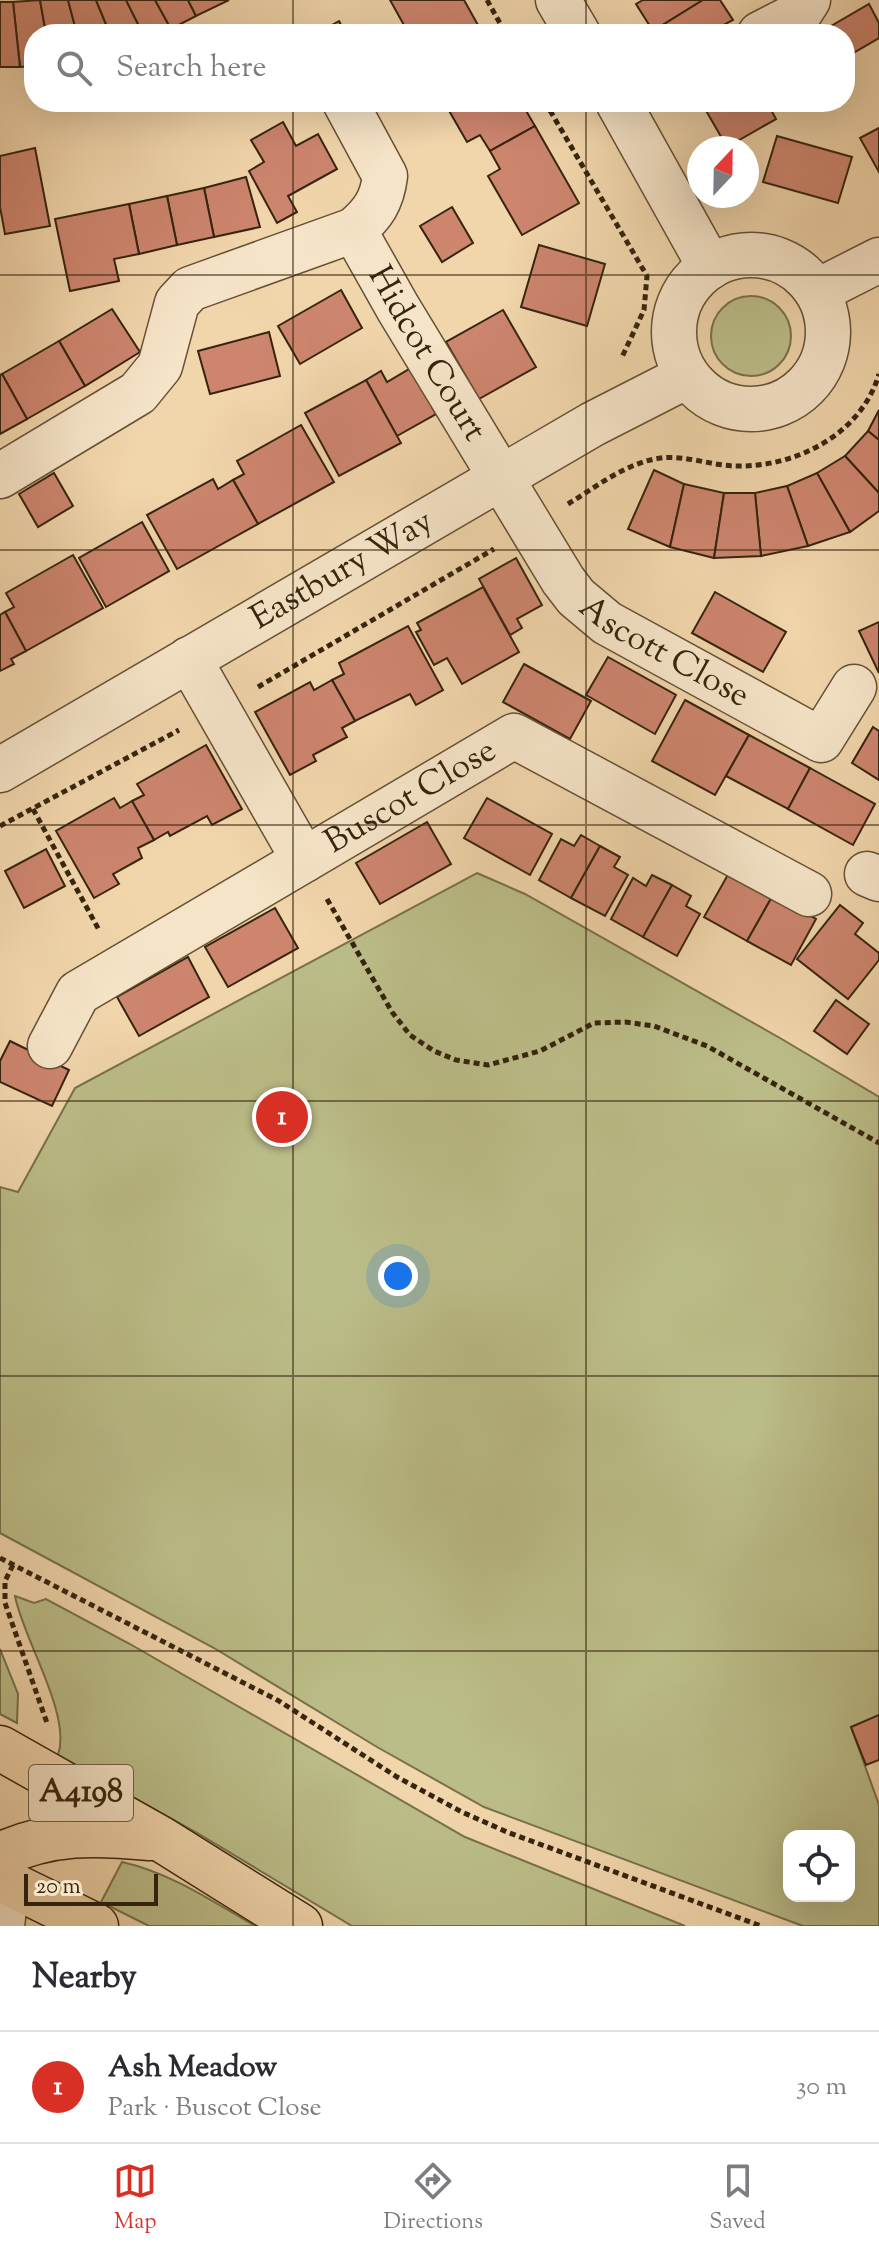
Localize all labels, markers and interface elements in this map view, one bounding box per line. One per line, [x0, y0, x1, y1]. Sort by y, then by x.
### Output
search box [24, 24, 855, 112]
icon: search [52, 46, 96, 90]
text: Search here [116, 47, 266, 90]
north arrow [687, 136, 759, 208]
street label: Hidcot Court [355, 257, 498, 451]
street label: Eastbury Way [242, 498, 443, 643]
street label: Ascott Close [568, 584, 758, 721]
street label: Buscot Close [316, 727, 506, 867]
pin: 1 [256, 1087, 308, 1147]
your location [378, 1256, 418, 1296]
road number: A4198 [29, 1765, 133, 1821]
map controls [783, 1830, 855, 1902]
button: locate [783, 1830, 855, 1902]
scale bar [24, 1870, 158, 1906]
text: 20 m [36, 1872, 81, 1904]
text: Nearby [32, 1954, 137, 2003]
text: Ash Meadow [108, 2047, 277, 2090]
text: 1 [54, 2069, 62, 2106]
text: 30 m [796, 2069, 847, 2106]
text: Park · Buscot Close [108, 2090, 322, 2127]
tab: Map [113, 2159, 157, 2239]
tab: Directions [384, 2159, 483, 2239]
tab: Saved [709, 2159, 766, 2239]

